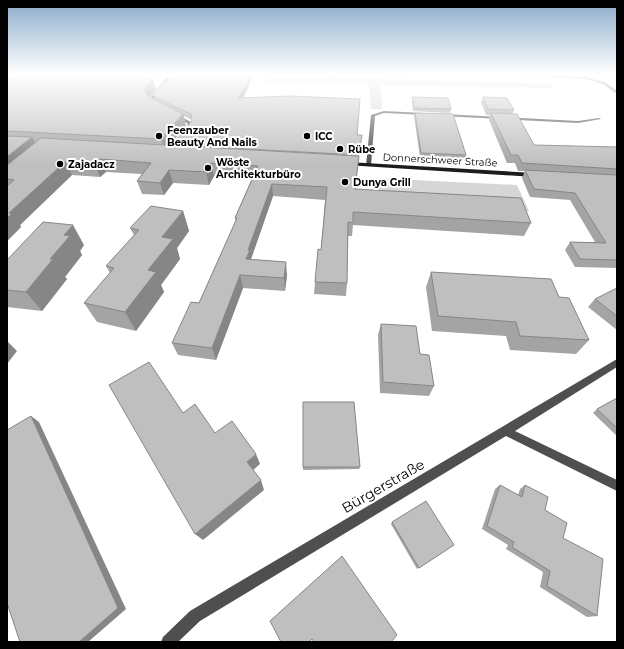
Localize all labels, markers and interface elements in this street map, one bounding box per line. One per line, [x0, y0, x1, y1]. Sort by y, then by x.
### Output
place label: Feenzauber Beauty And Nails [167, 124, 257, 149]
place label: ICC [315, 130, 333, 143]
marker: Feenzauber Beauty And Nails [154, 131, 164, 141]
marker: ICC [302, 131, 312, 141]
place label: Rübe [348, 143, 375, 156]
marker: Rübe [335, 144, 345, 154]
street label: Donnerschweer Straße [382, 151, 498, 169]
place label: Wöste Architekturbüro [215, 156, 301, 181]
place label: Zajadacz [68, 158, 115, 171]
marker: Zajadacz [55, 159, 65, 169]
marker: Wöste Architekturbüro [203, 163, 213, 173]
place label: Dunya Grill [353, 176, 411, 189]
marker: Dunya Grill [340, 177, 350, 187]
street label: Bürgerstraße [338, 455, 428, 517]

